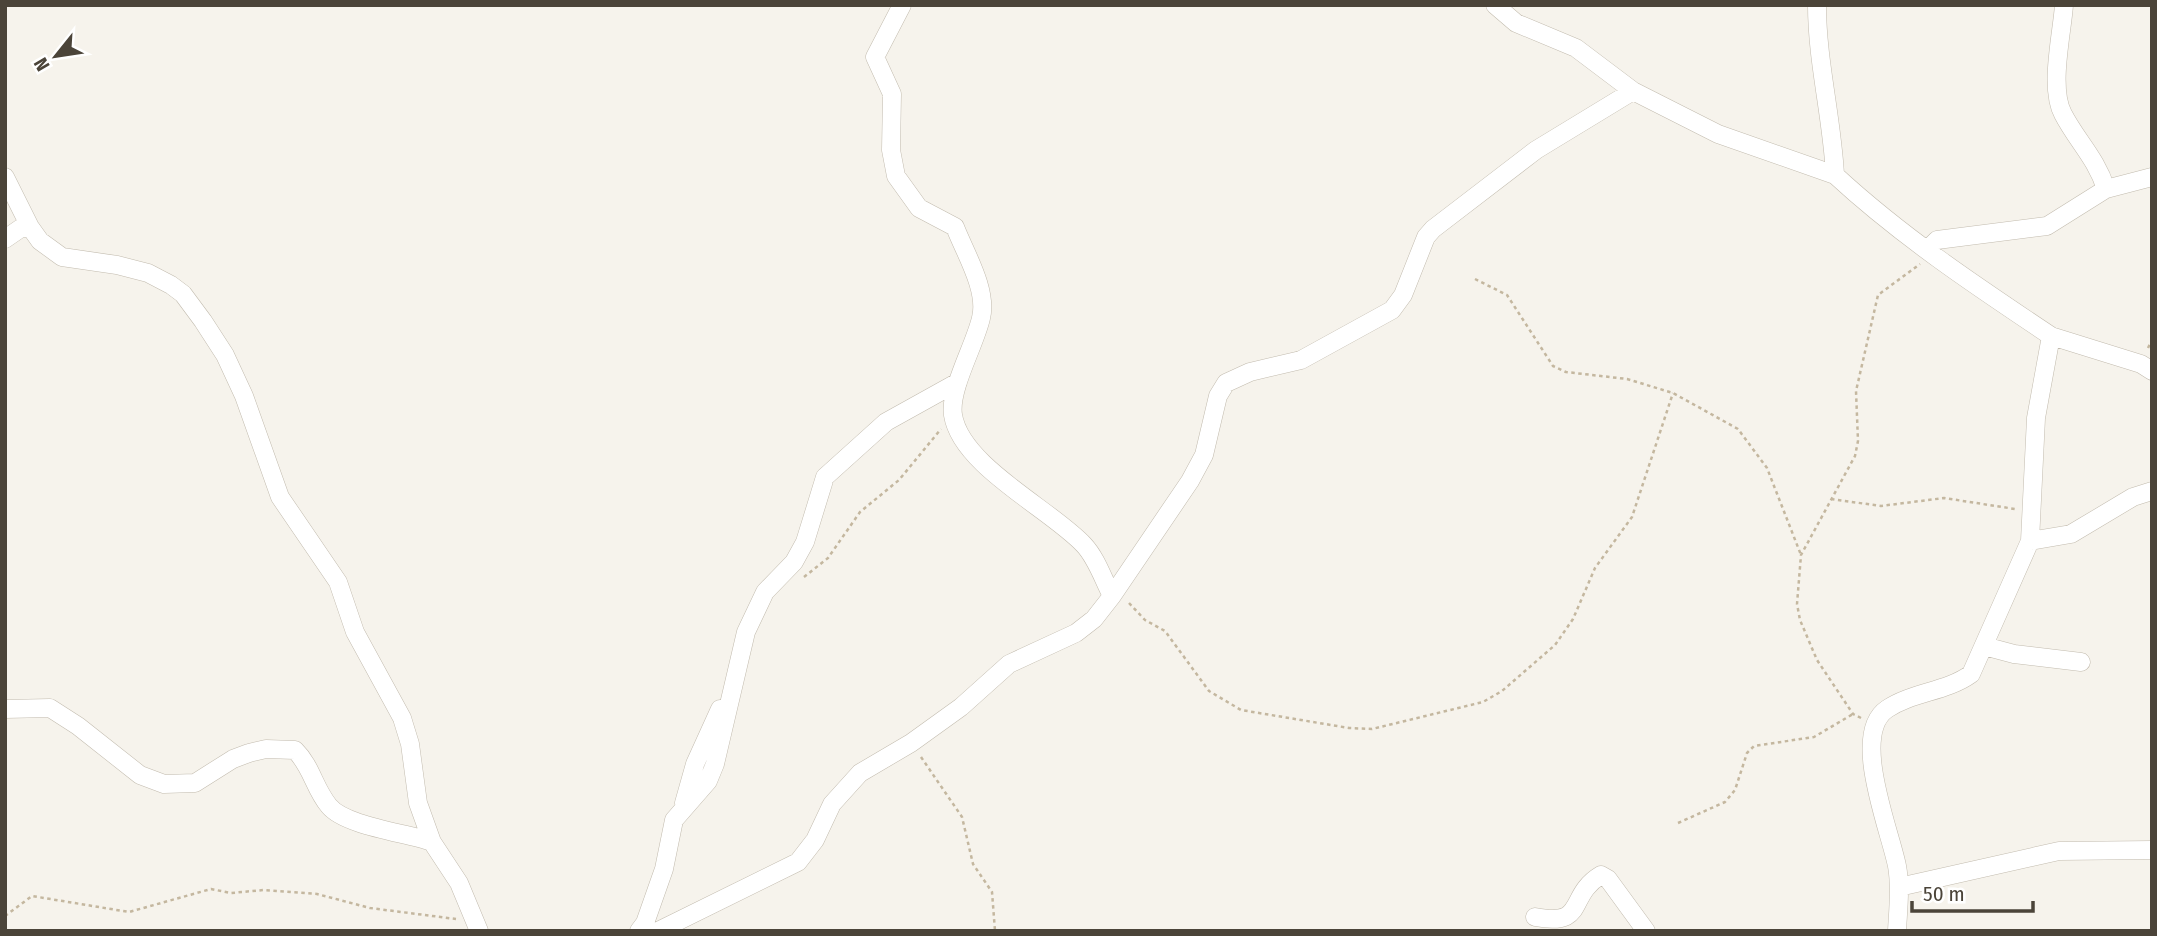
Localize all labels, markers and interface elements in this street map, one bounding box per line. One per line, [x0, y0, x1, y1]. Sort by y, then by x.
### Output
north arrow [21, 21, 91, 91]
text: N [29, 54, 55, 75]
scale bar [1912, 870, 2033, 914]
text: 50 m [1923, 881, 1965, 907]

